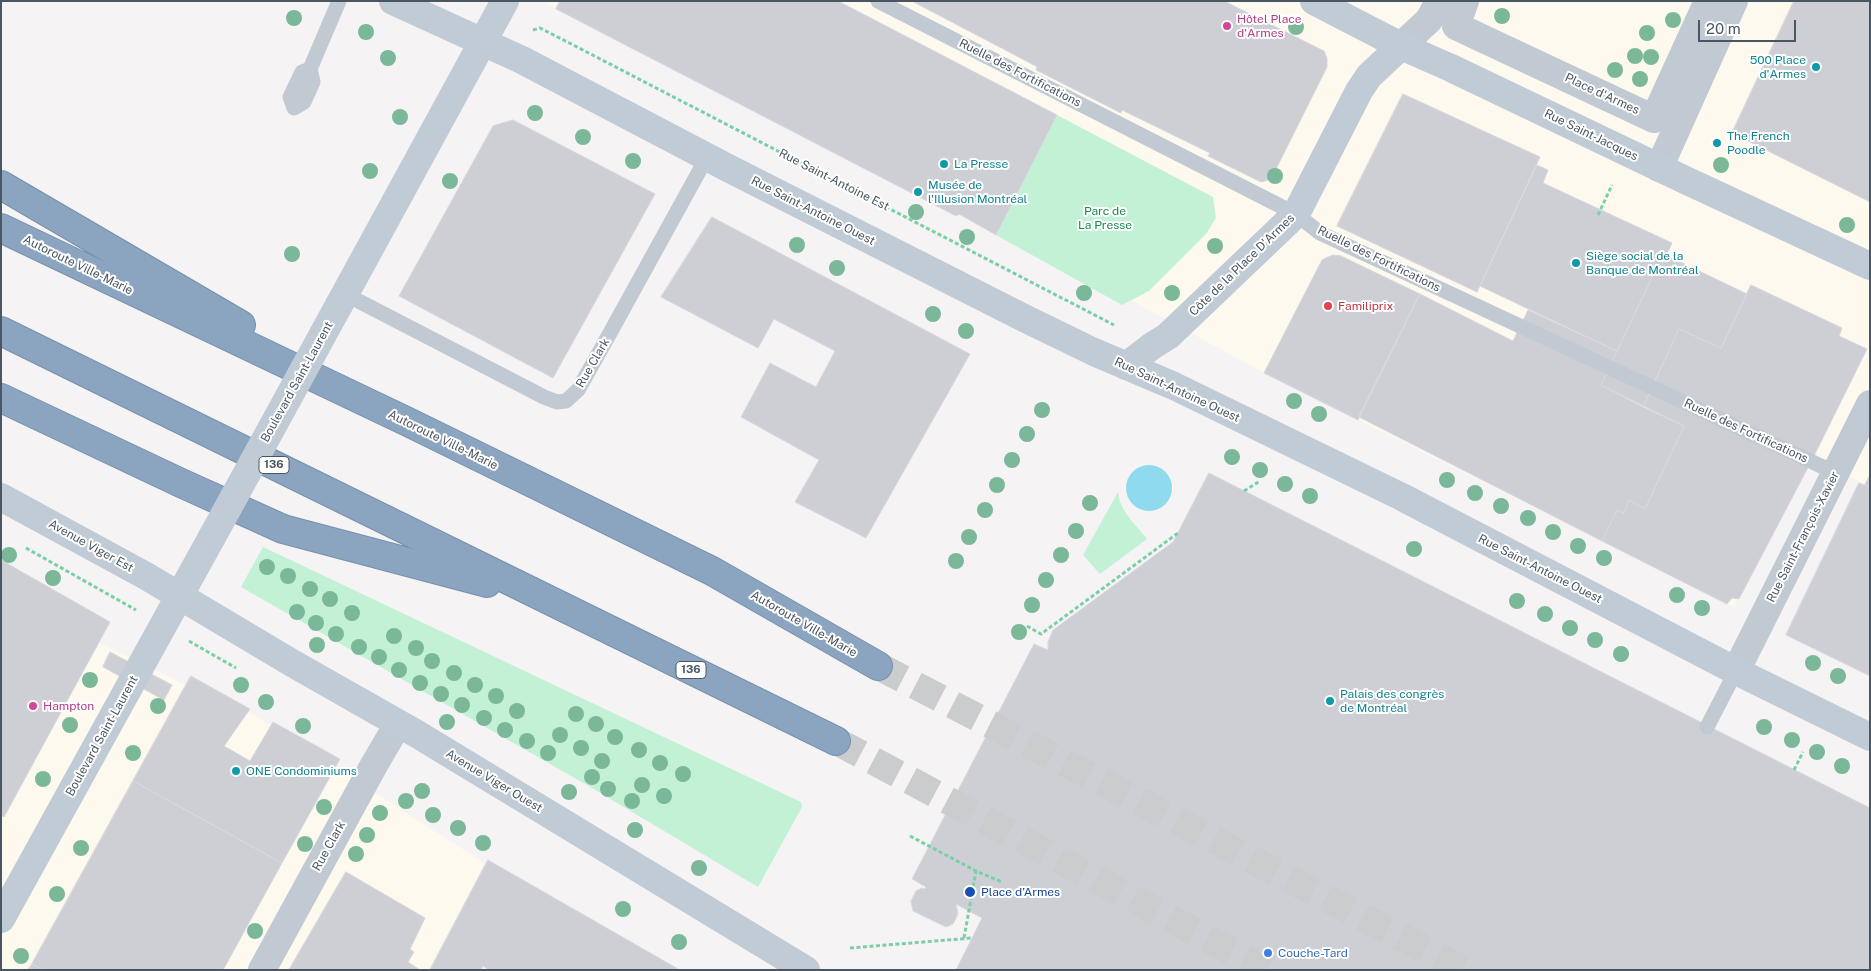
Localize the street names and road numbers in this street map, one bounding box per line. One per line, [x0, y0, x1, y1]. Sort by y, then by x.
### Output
street label: Ruelle des Fortifications [957, 36, 1083, 110]
street label: Place d'Armes [1562, 70, 1642, 118]
street label: Rue Saint-Jacques [1542, 106, 1640, 164]
street label: Rue Saint-Antoine Est [776, 146, 892, 214]
street label: Rue Saint-Antoine Ouest [749, 173, 877, 249]
street label: Côte de la Place D'Armes [1186, 211, 1298, 319]
street label: Ruelle des Fortifications [1315, 223, 1443, 295]
street label: Autoroute Ville-Marie [21, 232, 135, 298]
street label: Boulevard Saint-Laurent [258, 319, 336, 445]
street label: Rue Clark [573, 336, 613, 390]
street label: Rue Saint-Antoine Ouest [1112, 355, 1242, 425]
street label: Ruelle des Fortifications [1682, 396, 1810, 466]
street label: Autoroute Ville-Marie [386, 407, 500, 473]
road number: 136 [259, 456, 289, 474]
street label: Rue Saint-François-Xavier [1764, 469, 1842, 605]
street label: Avenue Viger Est [46, 517, 136, 575]
street label: Rue Saint-Antoine Ouest [1476, 531, 1604, 607]
street label: Autoroute Ville-Marie [748, 588, 860, 660]
road number: 136 [676, 662, 706, 678]
street label: Boulevard Saint-Laurent [63, 673, 141, 799]
street label: Avenue Viger Ouest [443, 747, 545, 815]
street label: Rue Clark [309, 819, 349, 873]

